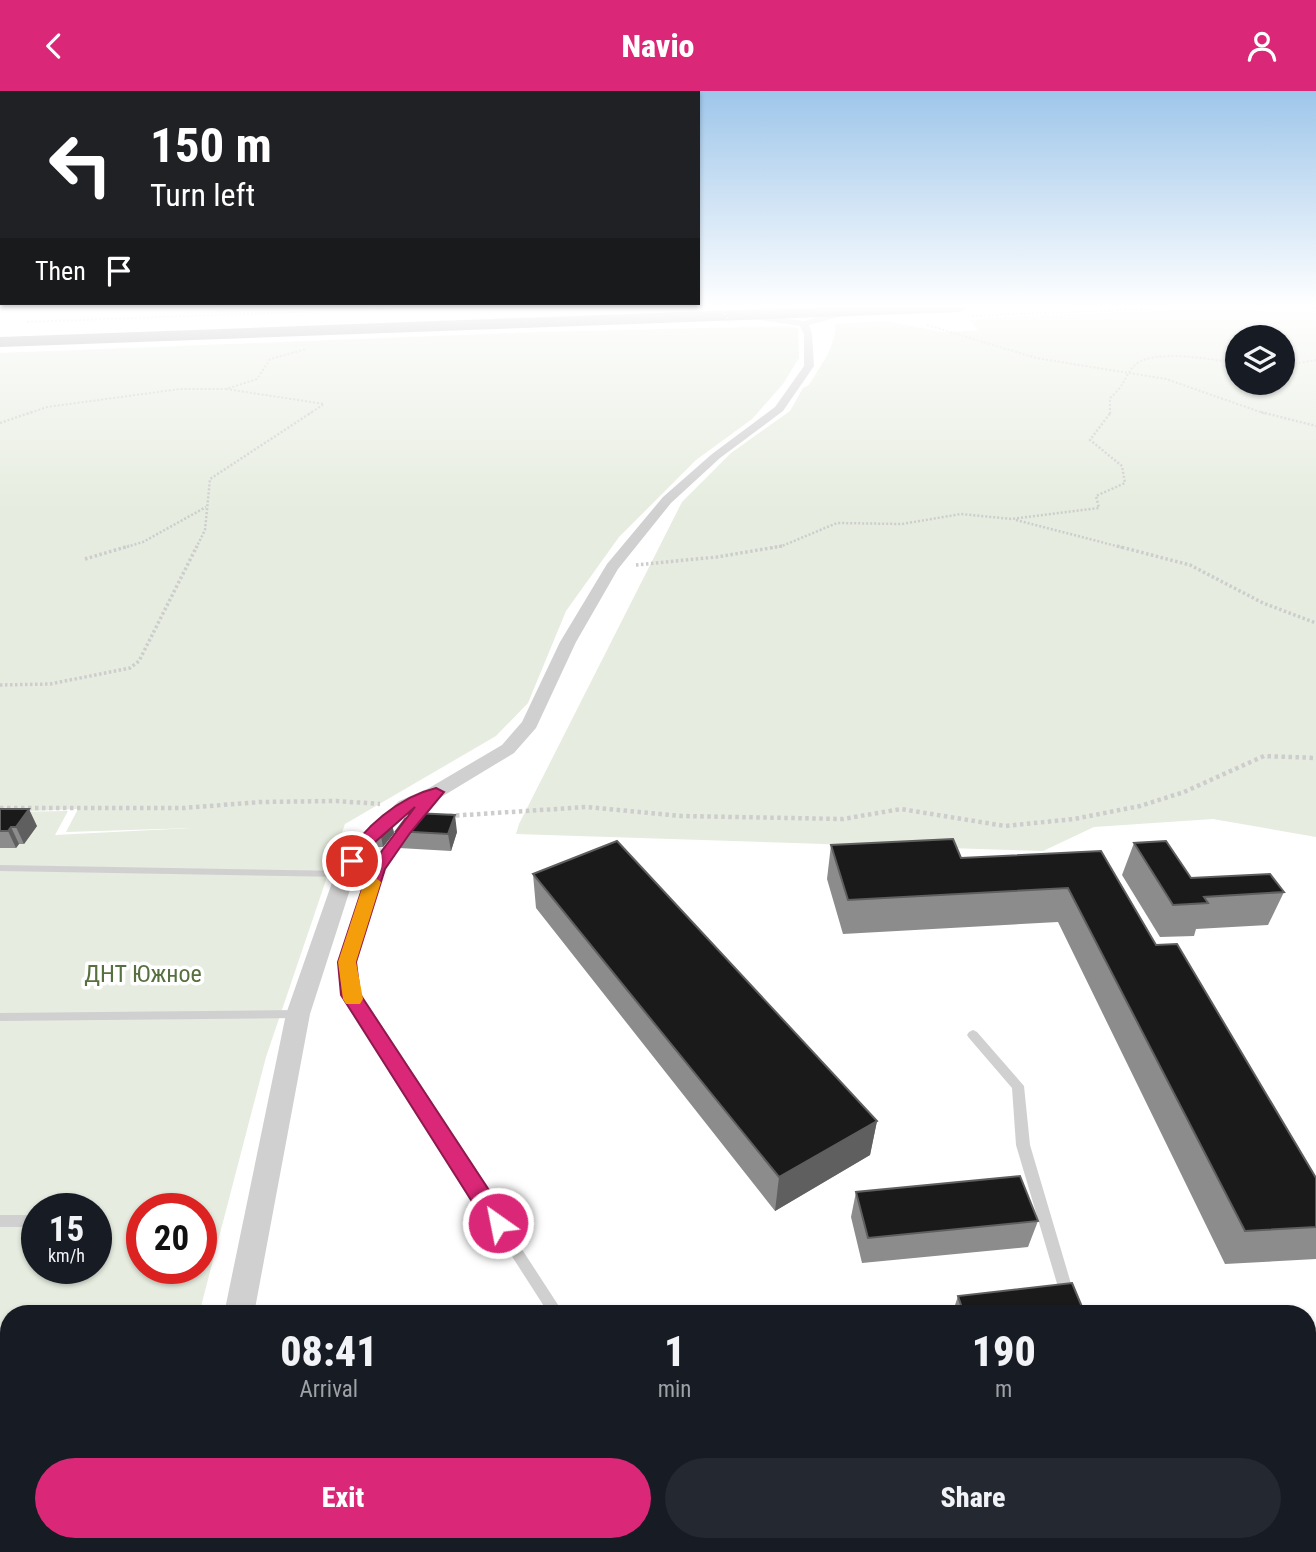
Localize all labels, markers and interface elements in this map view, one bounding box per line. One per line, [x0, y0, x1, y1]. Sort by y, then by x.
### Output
icon: back [35, 27, 73, 65]
text: Navio [622, 27, 694, 65]
icon: person [1243, 27, 1281, 65]
text: 150 m [150, 117, 272, 174]
icon: left [35, 119, 126, 210]
text: Turn left [150, 176, 255, 214]
icon: arrive [100, 252, 138, 290]
text: Then [35, 256, 86, 286]
map controls [1225, 325, 1295, 395]
button: layers [1225, 325, 1295, 395]
pin [322, 831, 382, 891]
icon: arrive [333, 842, 371, 880]
park label: ДНТ Южное [84, 960, 202, 988]
position arrow [461, 1186, 535, 1260]
speed limit sign: 20 [126, 1193, 217, 1284]
text: 15 [49, 1209, 84, 1250]
text: km/h [48, 1245, 85, 1266]
text: 08:41 [280, 1327, 377, 1376]
text: 1 [664, 1327, 685, 1376]
text: 190 [972, 1327, 1036, 1376]
text: Arrival [300, 1376, 358, 1403]
text: min [658, 1376, 691, 1403]
text: m [995, 1376, 1012, 1403]
button: Exit [35, 1458, 651, 1538]
button: Share [665, 1458, 1281, 1538]

